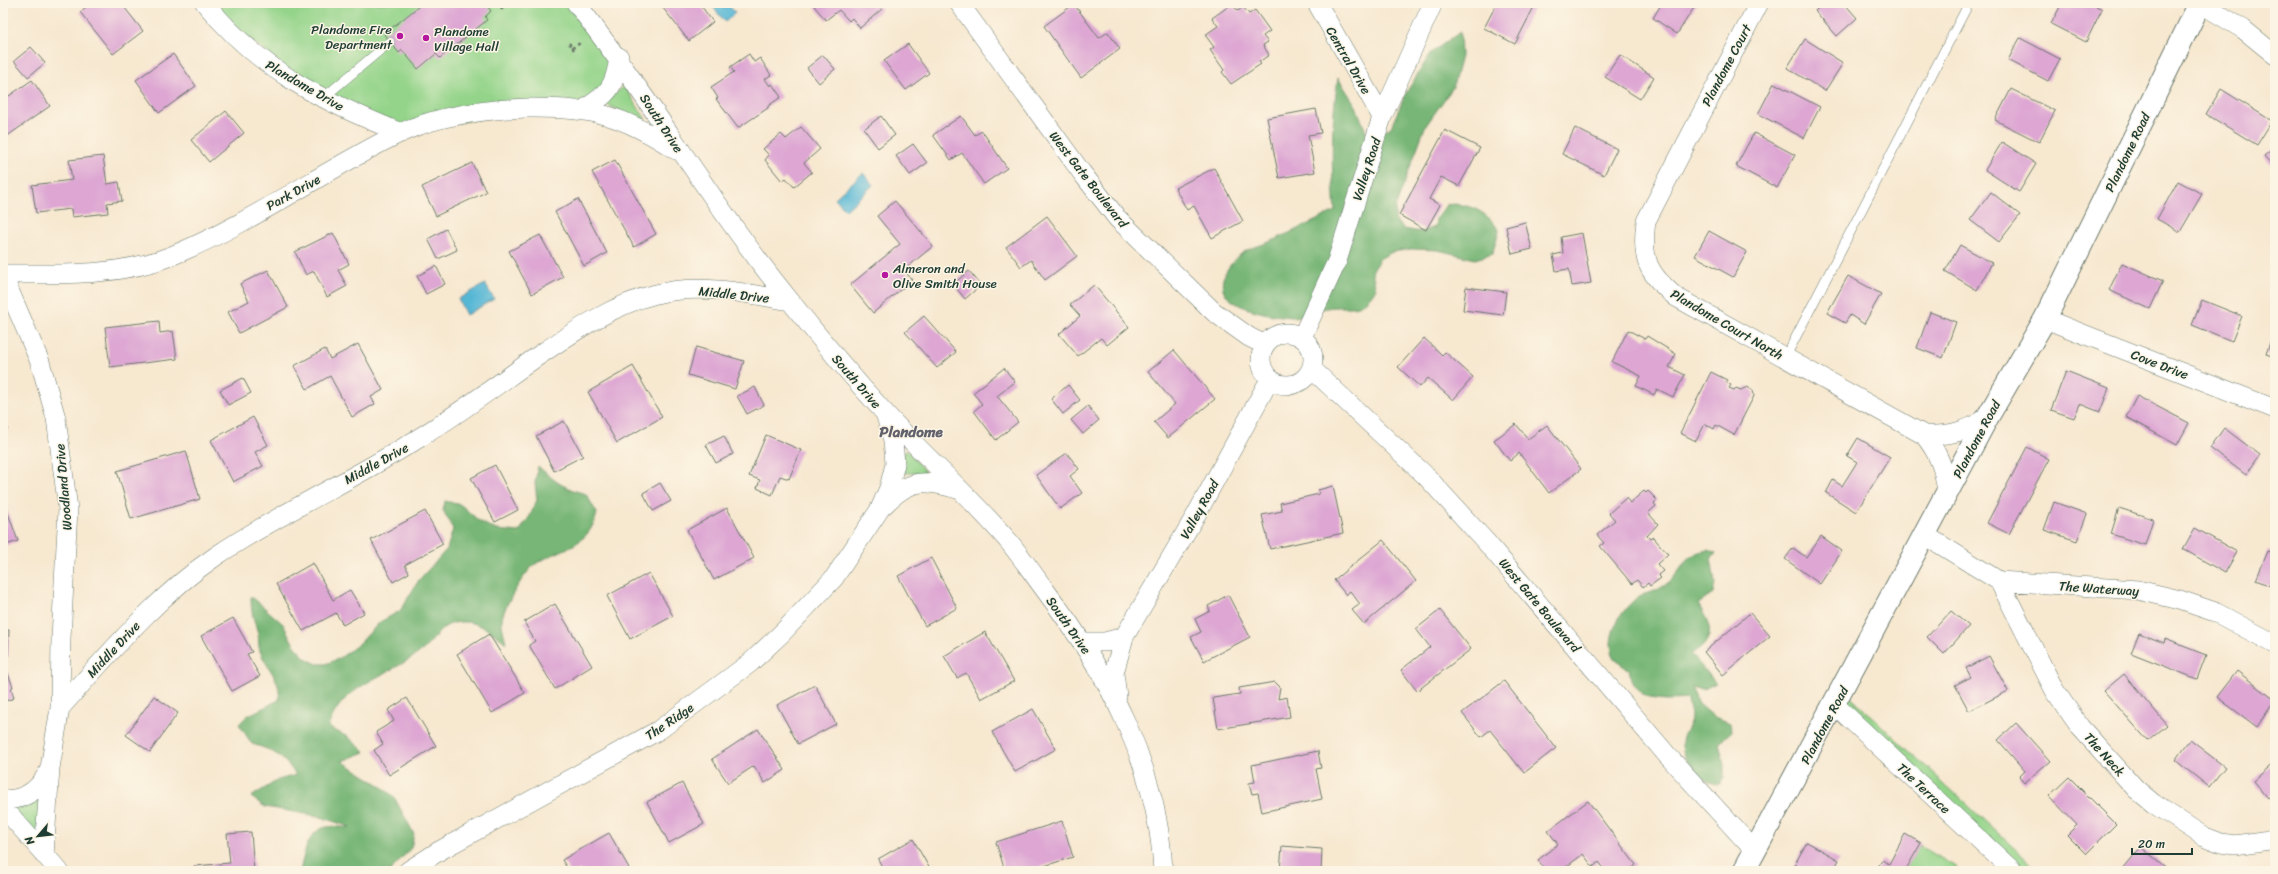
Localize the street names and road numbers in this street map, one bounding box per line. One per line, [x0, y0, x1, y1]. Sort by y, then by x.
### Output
street label: Plandome Court [1695, 19, 1758, 111]
street label: Central Drive [1320, 22, 1378, 99]
street label: Plandome Drive [261, 54, 349, 117]
street label: South Drive [634, 89, 690, 158]
street label: Plandome Road [2098, 107, 2157, 196]
street label: West Gate Boulevard [1043, 126, 1135, 234]
street label: Valley Road [1345, 134, 1388, 204]
street label: Park Drive [262, 168, 325, 217]
street label: Middle Drive [697, 279, 771, 310]
street label: Plandome Court North [1666, 283, 1788, 366]
street label: Cove Drive [2128, 343, 2192, 386]
street label: South Drive [826, 348, 887, 414]
street label: Plandome Road [1946, 395, 2007, 483]
street label: Middle Drive [340, 436, 413, 491]
street label: Woodland Drive [48, 442, 79, 531]
street label: Valley Road [1174, 474, 1226, 543]
street label: West Gate Boulevard [1493, 553, 1587, 659]
street label: The Waterway [2058, 574, 2140, 603]
street label: South Drive [1040, 591, 1097, 660]
street label: Middle Drive [81, 615, 146, 683]
street label: Plandome Road [1794, 681, 1855, 769]
street label: The Ridge [640, 696, 699, 746]
street label: The Neck [2078, 727, 2131, 782]
street label: The Terrace [1891, 757, 1956, 820]

